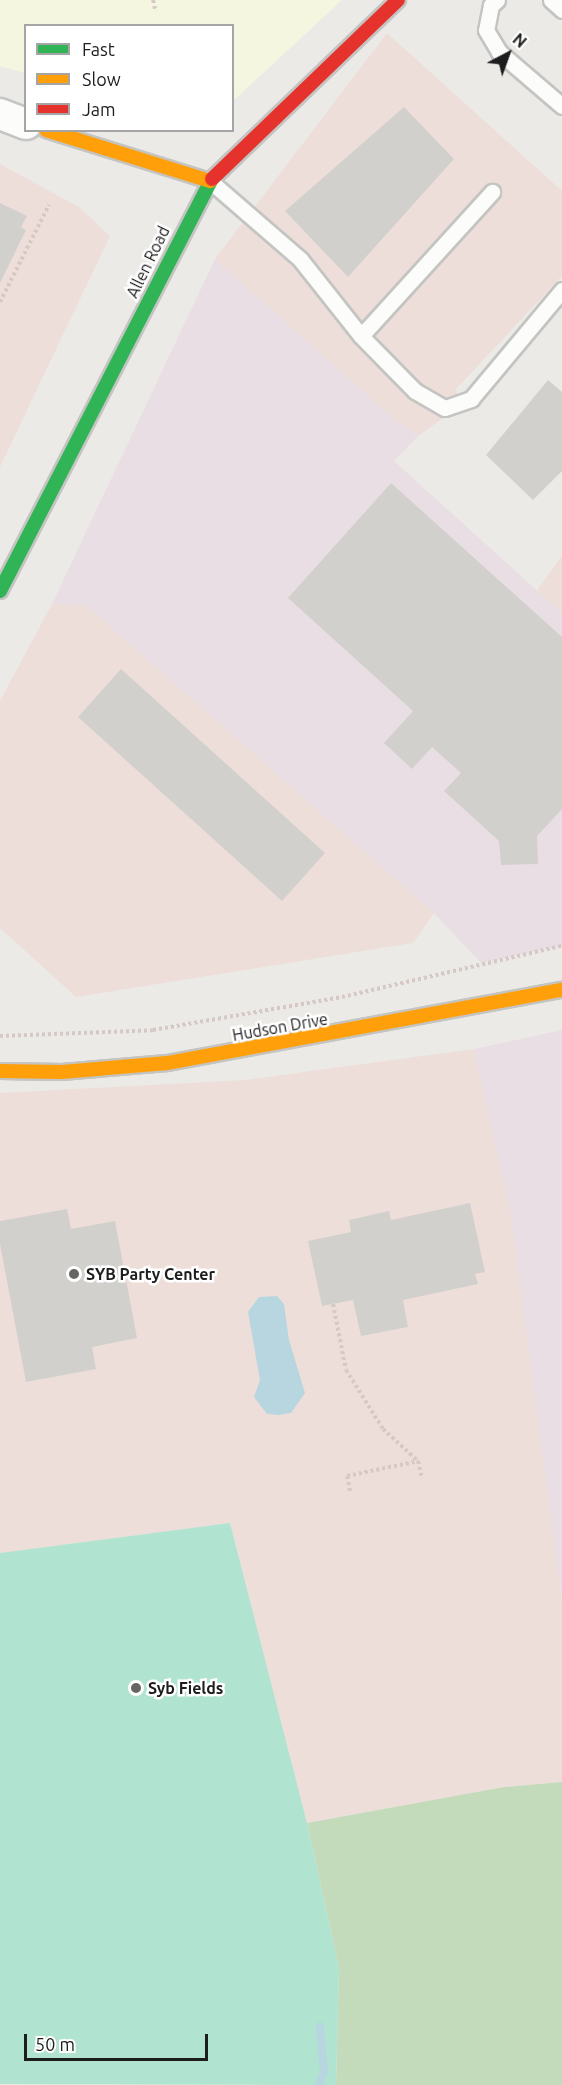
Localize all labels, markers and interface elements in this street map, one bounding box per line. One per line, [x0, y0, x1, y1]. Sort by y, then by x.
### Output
legend [24, 24, 234, 132]
north arrow [478, 24, 538, 84]
text: N [509, 30, 530, 51]
text: Fast [82, 39, 115, 59]
text: Slow [82, 69, 121, 89]
text: Jam [82, 99, 116, 119]
street label: Allen Road [122, 223, 174, 301]
street label: Hudson Drive [231, 1009, 329, 1045]
place label: SYB Party Center [86, 1264, 215, 1284]
marker: SYB Party Center [67, 1267, 81, 1281]
place label: Syb Fields [148, 1678, 223, 1698]
marker: Syb Fields [129, 1681, 143, 1695]
scale bar [27, 2022, 212, 2060]
text: 50 m [35, 2034, 75, 2054]

